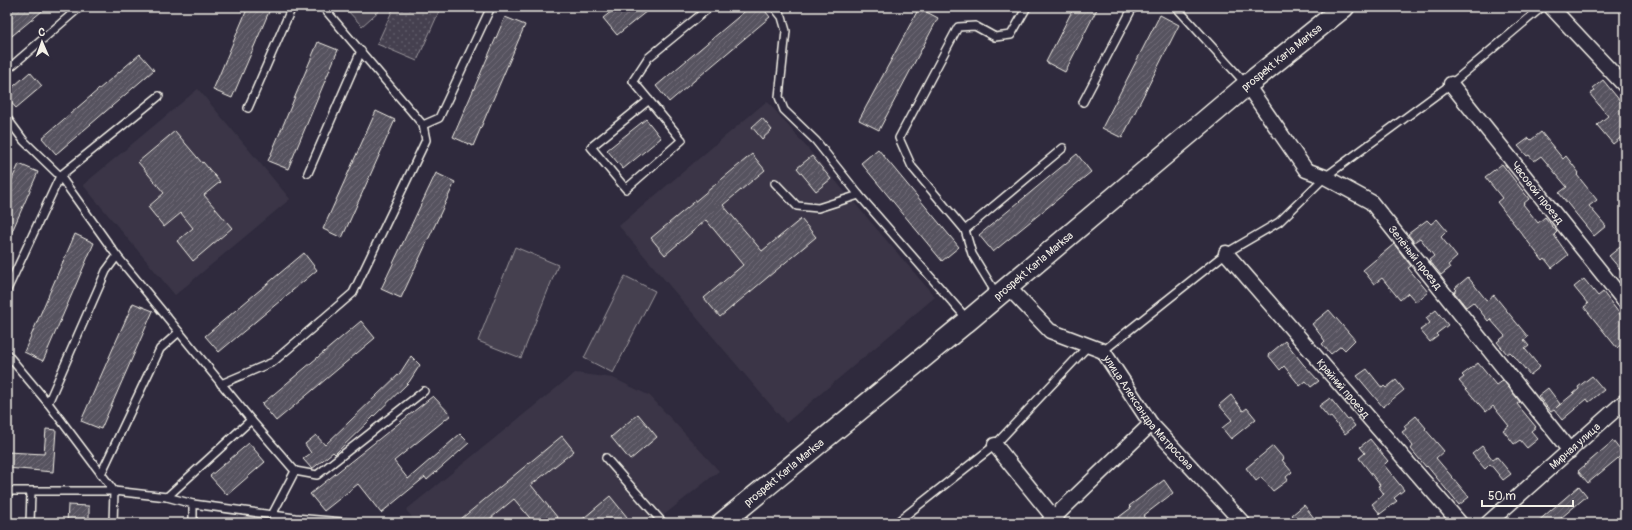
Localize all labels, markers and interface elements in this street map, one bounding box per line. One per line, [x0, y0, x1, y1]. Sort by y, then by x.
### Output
street label: prospekt Karla Marksa [1239, 21, 1324, 93]
north arrow [22, 22, 62, 62]
text: С [38, 26, 45, 39]
street label: Часовой проезд [1509, 159, 1567, 227]
street label: Зелёный проезд [1386, 223, 1445, 292]
street label: prospekt Karla Marksa [991, 229, 1075, 303]
street label: улица Александра Матросова [1100, 352, 1196, 472]
street label: Крайний проезд [1314, 356, 1373, 421]
street label: Мирная улица [1547, 420, 1603, 472]
street label: prospekt Karla Marksa [741, 436, 826, 509]
scale bar [1482, 482, 1573, 508]
text: 50 m [1488, 489, 1516, 504]

